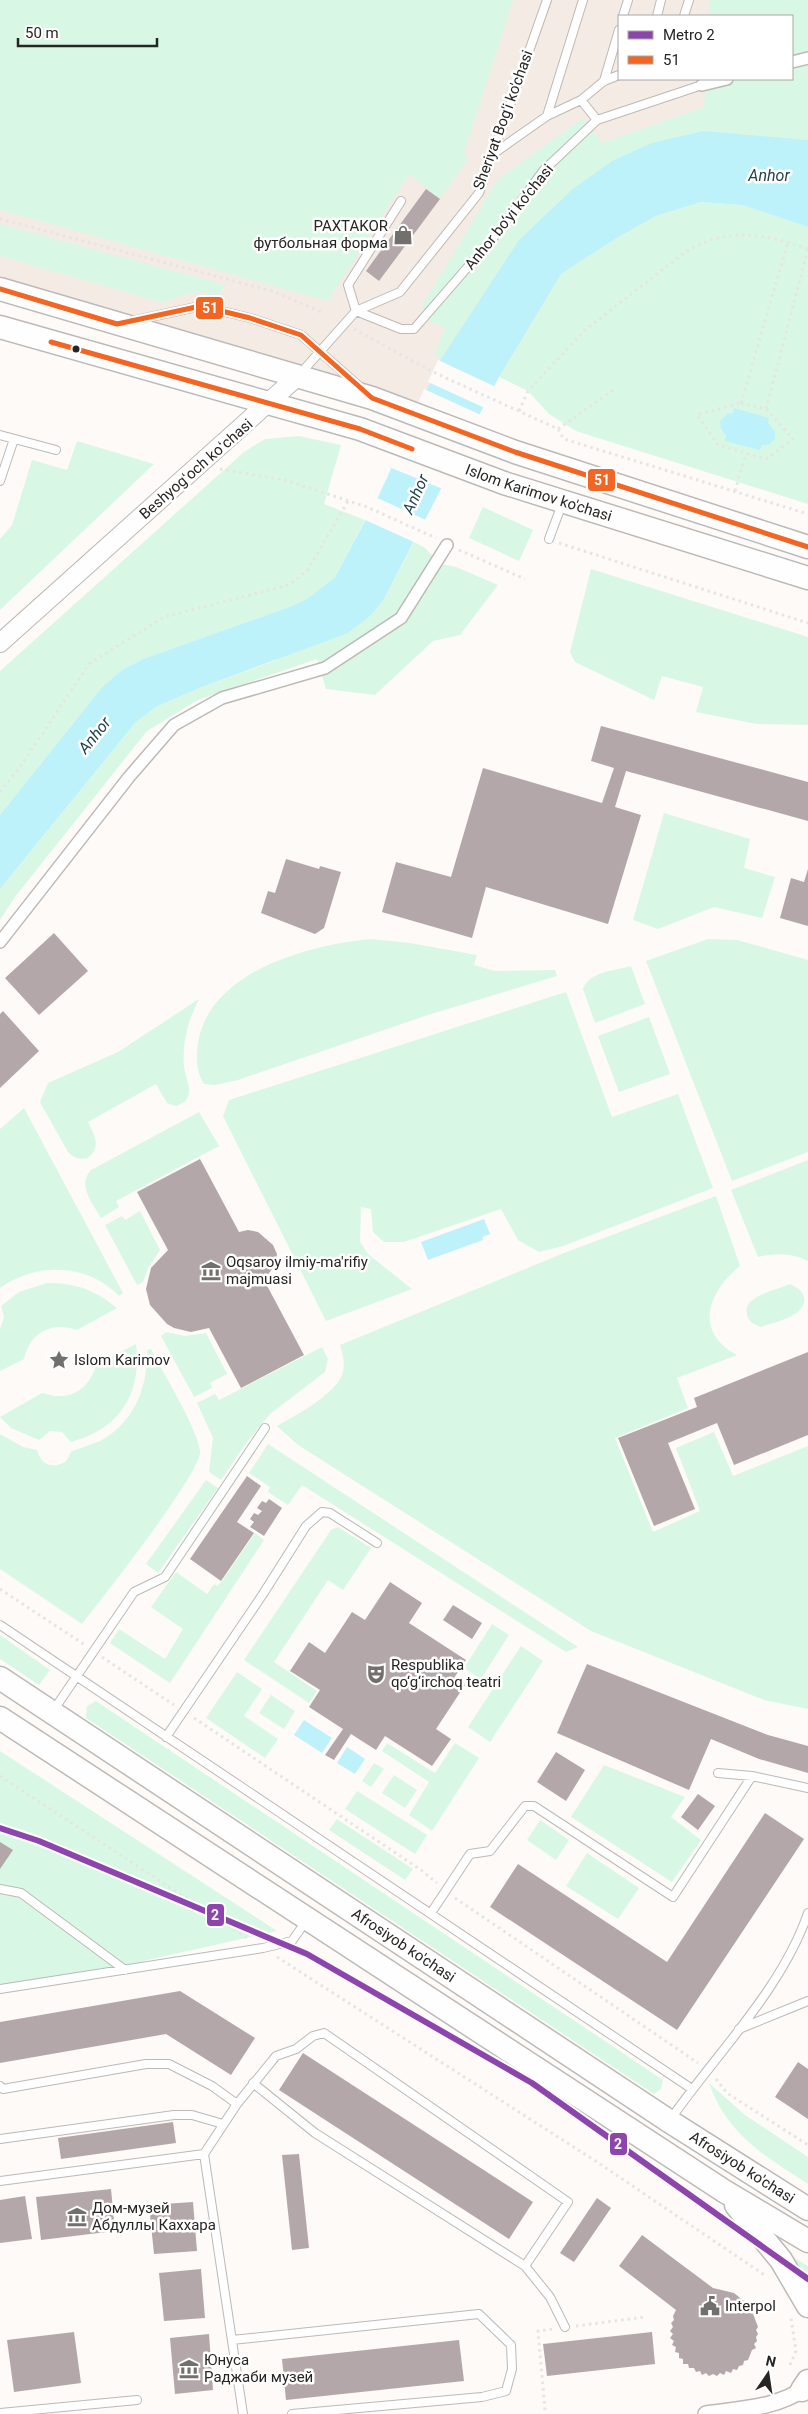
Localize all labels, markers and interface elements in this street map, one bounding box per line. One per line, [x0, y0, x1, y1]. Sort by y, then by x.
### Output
scale bar [18, 15, 156, 47]
legend [618, 15, 793, 80]
text: 50 m [25, 24, 59, 42]
text: Metro 2 [663, 26, 715, 44]
street label: Sheriyat Bog'i ko'chasi [469, 48, 537, 192]
text: 51 [663, 51, 680, 69]
street label: Anhor bo‘yi ko‘chasi [461, 161, 557, 273]
water label: Anhor [747, 166, 790, 185]
place label: PAXTAKOR футбольная форма [253, 217, 388, 252]
shop icon: PAXTAKOR футбольная форма [392, 224, 414, 246]
line badge: 51 [195, 296, 224, 320]
text: 51 [202, 300, 218, 316]
unlabelled marker [71, 344, 81, 354]
street label: Beshyogʻoch koʻchasi [136, 415, 256, 523]
street label: Islom Karimov ko'chasi [463, 460, 614, 525]
line badge: 51 [587, 468, 616, 492]
water label: Anhor [398, 471, 433, 518]
text: 51 [594, 472, 610, 488]
water label: Anhor [73, 713, 115, 758]
place label: Oqsaroy ilmiy-ma'rifiy majmuasi [226, 1253, 368, 1288]
museum icon: Oqsaroy ilmiy-ma'rifiy majmuasi [200, 1260, 222, 1282]
place icon: Islom Karimov [48, 1349, 70, 1371]
place label: Islom Karimov [74, 1351, 170, 1369]
place label: Respublika qo‘g‘irchoq teatri [391, 1656, 501, 1691]
theatre icon: Respublika qo‘g‘irchoq teatri [365, 1663, 387, 1685]
line badge: 2 [206, 1903, 225, 1927]
street label: Afrosiyob ko'chasi [348, 1904, 459, 1986]
text: 2 [211, 1907, 219, 1923]
street label: Afrosiyob ko'chasi [686, 2127, 798, 2207]
line badge: 2 [609, 2132, 628, 2156]
text: 2 [614, 2136, 622, 2152]
place label: Дом-музей Абдуллы Каххара [92, 2199, 216, 2234]
museum icon: Дом-музей Абдуллы Каххара [66, 2206, 88, 2228]
public building icon: Interpol [699, 2295, 721, 2317]
place label: Interpol [725, 2297, 776, 2315]
north arrow [743, 2349, 793, 2399]
place label: Юнуса Раджаби музей [204, 2351, 313, 2386]
text: N [764, 2352, 778, 2370]
museum icon: Юнуса Раджаби музей [178, 2358, 200, 2380]

